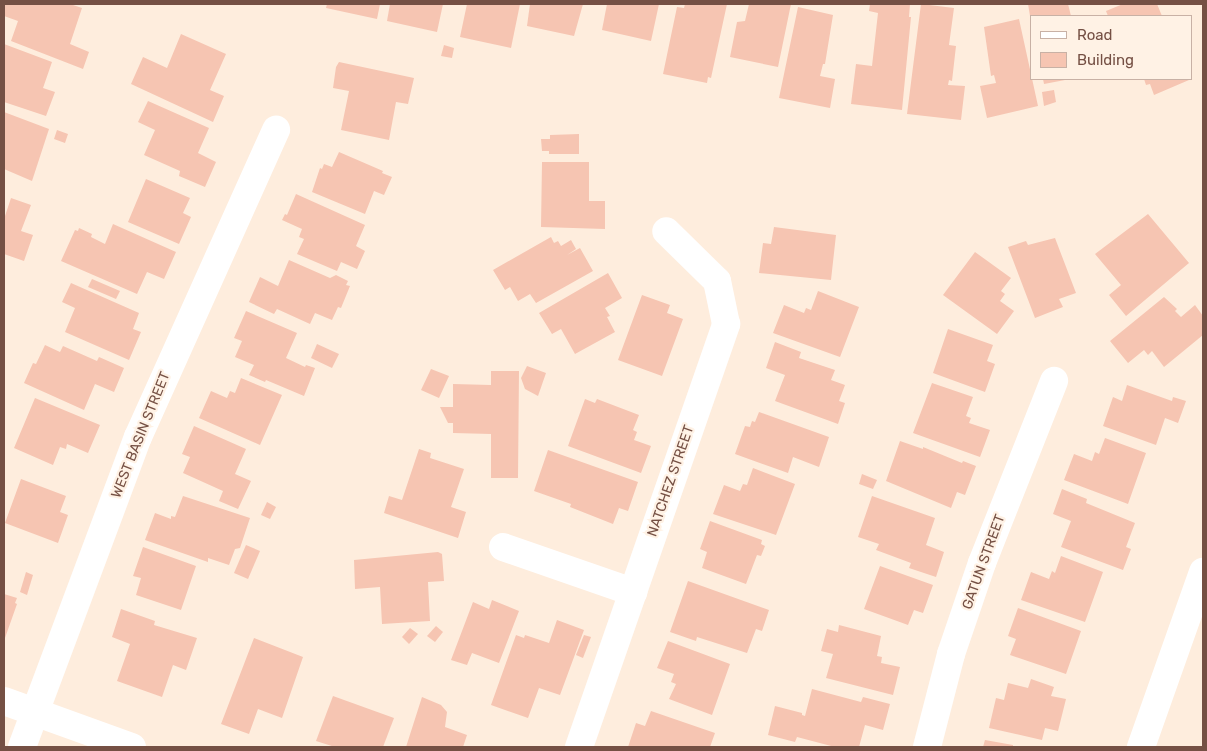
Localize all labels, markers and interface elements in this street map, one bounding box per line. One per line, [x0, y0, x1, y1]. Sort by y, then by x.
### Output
legend [1030, 15, 1192, 80]
text: Road [1077, 26, 1113, 44]
text: Building [1077, 51, 1134, 69]
street label: WEST BASIN STREET [108, 369, 174, 501]
street label: NATCHEZ STREET [644, 423, 698, 539]
street label: GATUN STREET [959, 512, 1009, 612]

